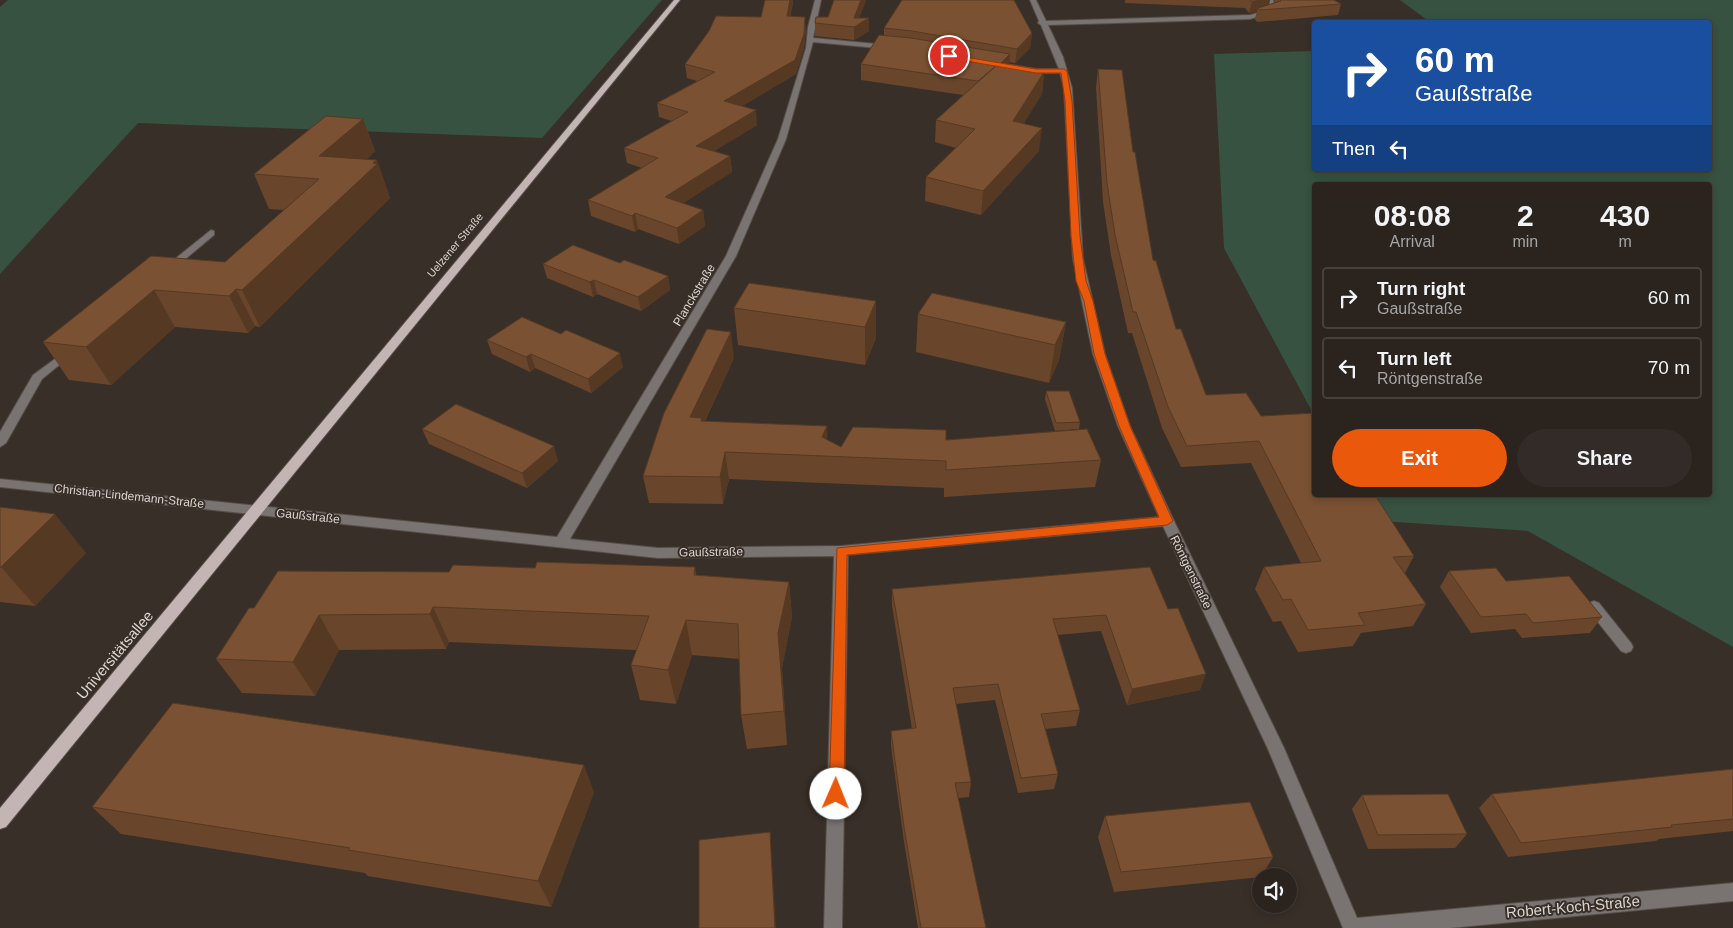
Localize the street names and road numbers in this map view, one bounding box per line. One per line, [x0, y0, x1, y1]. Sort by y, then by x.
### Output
street label: Uelzener Straße [425, 210, 485, 280]
street label: Planckstraße [670, 261, 718, 329]
street label: Christian-Lindemann-Straße [53, 481, 205, 511]
street label: Gaußstraße [275, 506, 341, 526]
street label: Röntgenstraße [1167, 533, 1215, 611]
street label: Gaußstraße [679, 544, 743, 560]
street label: Universitätsallee [73, 607, 156, 702]
street label: Robert-Koch-Straße [1505, 892, 1641, 921]

